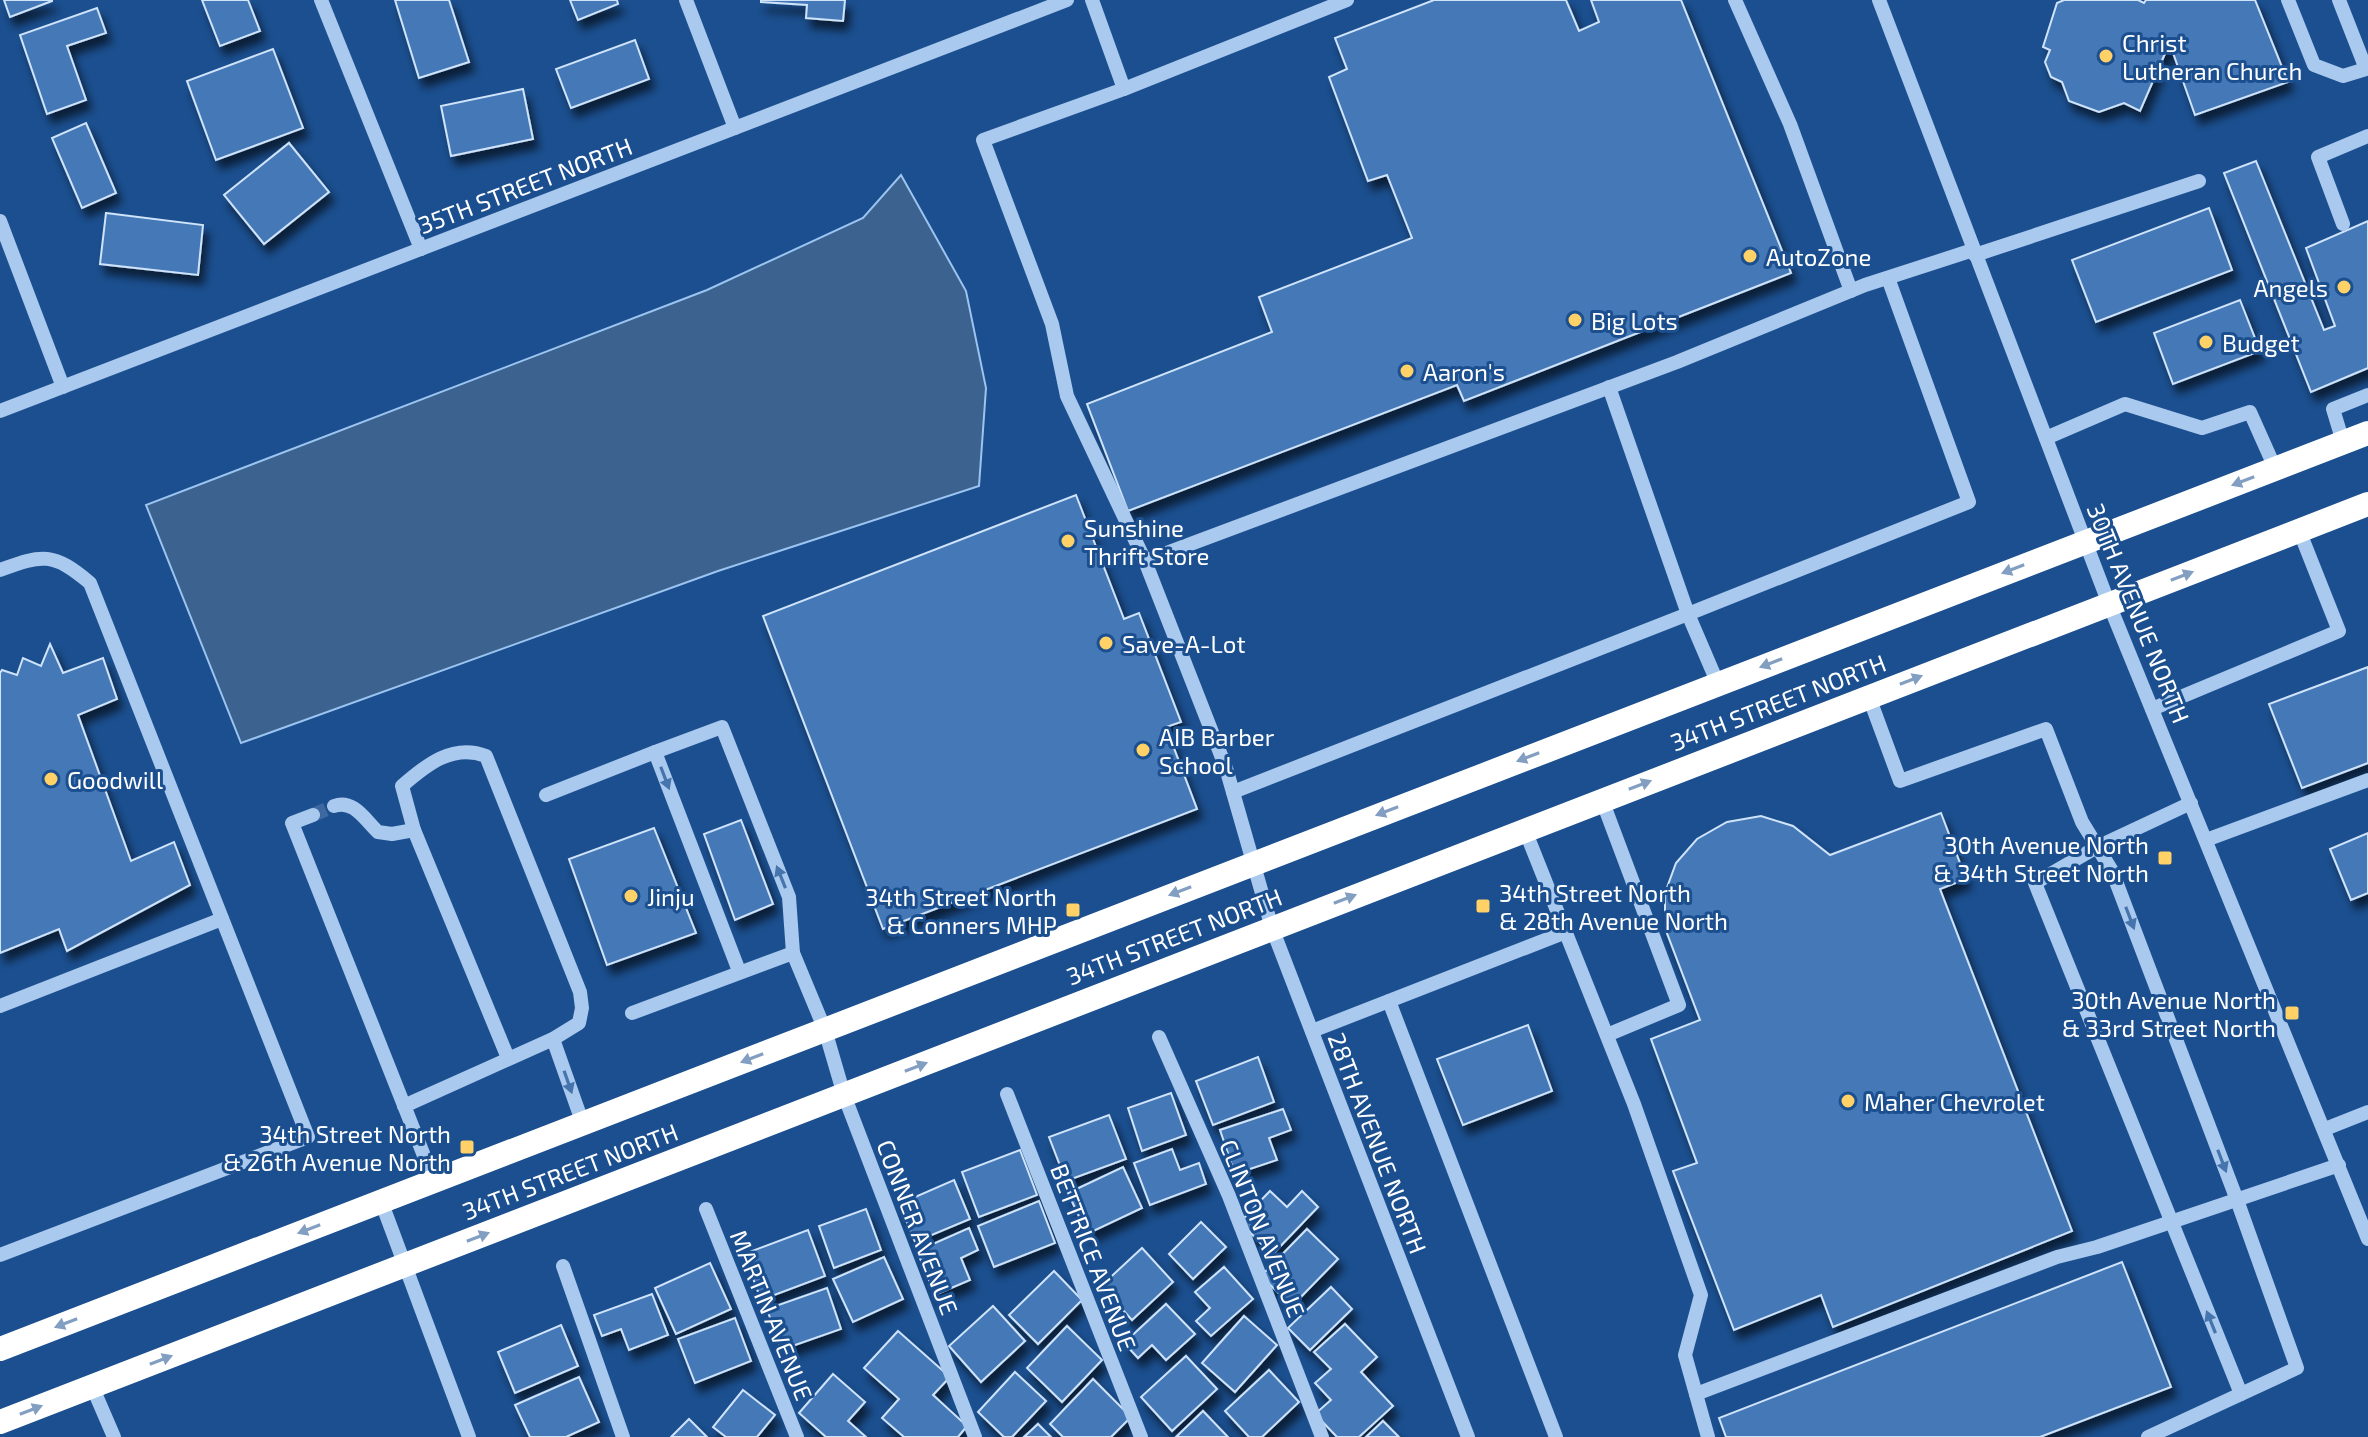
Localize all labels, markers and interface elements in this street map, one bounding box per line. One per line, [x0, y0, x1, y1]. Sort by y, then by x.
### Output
place label: Christ Lutheran Church [2122, 28, 2302, 85]
marker: Christ Lutheran Church [2097, 47, 2115, 65]
street label: 35TH STREET NORTH [414, 131, 636, 239]
place label: AutoZone [1766, 242, 1871, 271]
marker: AutoZone [1741, 247, 1759, 265]
place label: Angels [2254, 273, 2328, 302]
marker: Angels [2335, 278, 2353, 296]
place label: Big Lots [1591, 306, 1678, 335]
marker: Big Lots [1566, 311, 1584, 329]
place label: Budget [2222, 328, 2300, 357]
marker: Budget [2197, 333, 2215, 351]
place label: Aaron's [1423, 357, 1505, 386]
marker: Aaron's [1398, 362, 1416, 380]
one-way arrow [2231, 475, 2255, 488]
street label: 30TH AVENUE NORTH [2082, 499, 2196, 727]
place label: Sunshine Thrift Store [1084, 513, 1209, 570]
marker: Sunshine Thrift Store [1059, 532, 1077, 550]
one-way arrow [2001, 563, 2025, 576]
one-way arrow [2170, 569, 2194, 582]
place label: Save-A-Lot [1122, 629, 1246, 658]
marker: Save-A-Lot [1097, 634, 1115, 652]
street label: 34TH STREET NORTH [1666, 648, 1890, 756]
one-way arrow [1759, 657, 1783, 670]
one-way arrow [1900, 673, 1924, 686]
place label: AIB Barber School [1159, 722, 1275, 779]
marker: AIB Barber School [1134, 741, 1152, 759]
one-way arrow [1516, 751, 1540, 764]
place label: Goodwill [67, 765, 163, 794]
one-way arrow [659, 766, 672, 790]
marker: Goodwill [42, 770, 60, 788]
one-way arrow [1628, 778, 1652, 791]
one-way arrow [1375, 805, 1399, 818]
place label: 30th Avenue North & 34th Street North [1933, 830, 2149, 887]
marker: 30th Avenue North & 34th Street North [2156, 849, 2174, 867]
one-way arrow [774, 865, 787, 889]
place label: 34th Street North & 28th Avenue North [1499, 878, 1728, 935]
place label: Jinju [647, 882, 695, 911]
place label: 34th Street North & Conners MHP [865, 882, 1057, 939]
street label: 34TH STREET NORTH [1062, 882, 1286, 990]
one-way arrow [1168, 885, 1192, 898]
marker: Jinju [622, 887, 640, 905]
one-way arrow [1333, 892, 1357, 905]
marker: 34th Street North & 28th Avenue North [1474, 897, 1492, 915]
marker: 34th Street North & Conners MHP [1064, 901, 1082, 919]
one-way arrow [2124, 906, 2137, 930]
place label: 30th Avenue North & 33rd Street North [2062, 985, 2276, 1042]
marker: 30th Avenue North & 33rd Street North [2283, 1004, 2301, 1022]
street label: 28TH AVENUE NORTH [1323, 1028, 1433, 1258]
one-way arrow [740, 1052, 764, 1065]
one-way arrow [904, 1060, 928, 1073]
one-way arrow [562, 1070, 575, 1094]
place label: Maher Chevrolet [1864, 1087, 2045, 1116]
marker: Maher Chevrolet [1839, 1092, 1857, 1110]
street label: 34TH STREET NORTH [458, 1117, 682, 1225]
place label: 34th Street North & 26th Avenue North [223, 1119, 451, 1176]
street label: CLINTON AVENUE [1214, 1135, 1312, 1321]
street label: CONNER AVENUE [871, 1136, 965, 1318]
marker: 34th Street North & 26th Avenue North [458, 1138, 476, 1156]
one-way arrow [2216, 1149, 2229, 1173]
street label: BETTRICE AVENUE [1045, 1159, 1143, 1355]
one-way arrow [297, 1223, 321, 1236]
street label: MARTIN AVENUE [725, 1226, 819, 1404]
one-way arrow [466, 1230, 490, 1243]
one-way arrow [2205, 1310, 2218, 1334]
one-way arrow [54, 1317, 78, 1330]
one-way arrow [149, 1353, 173, 1366]
one-way arrow [19, 1403, 43, 1416]

